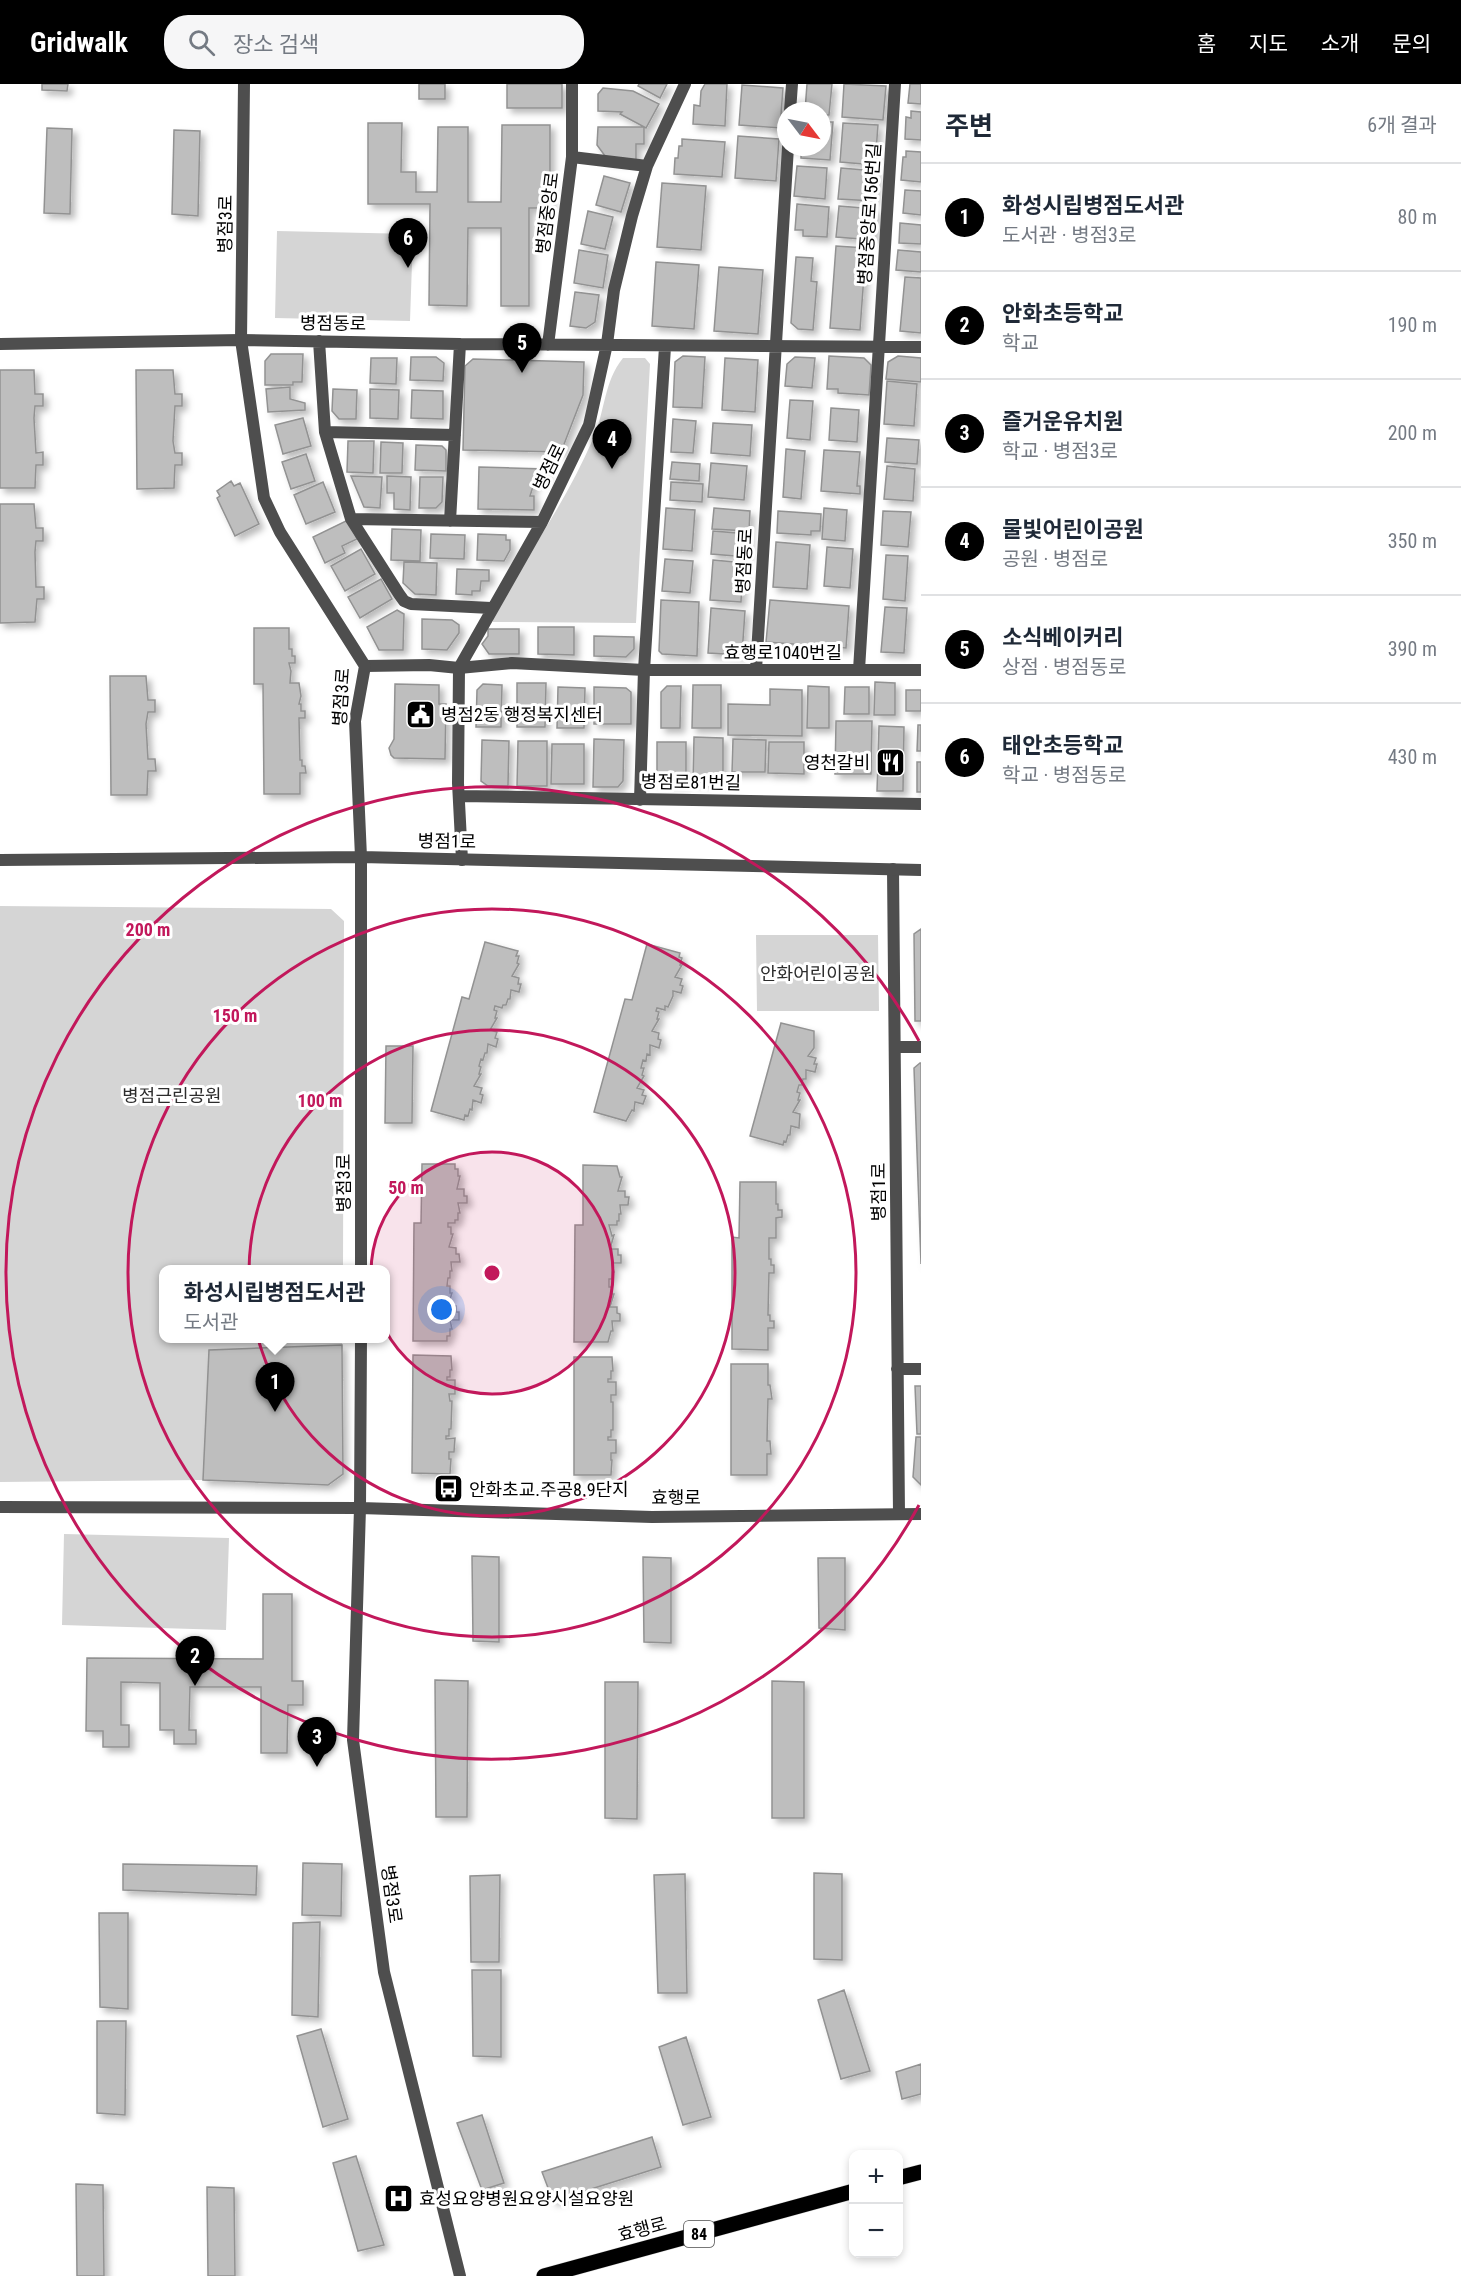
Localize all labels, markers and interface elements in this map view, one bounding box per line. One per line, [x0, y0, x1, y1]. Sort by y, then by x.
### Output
search box [164, 15, 584, 69]
text: Gridwalk [30, 26, 128, 59]
icon: search [185, 26, 218, 59]
text: 장소 검색 [233, 32, 319, 57]
text: 홈 [1197, 32, 1216, 56]
text: 지도 [1249, 32, 1288, 56]
text: 소개 [1321, 32, 1359, 56]
text: 문의 [1392, 32, 1431, 56]
north arrow [777, 102, 831, 156]
text: 주변 [945, 111, 993, 141]
text: 6개 결과 [1367, 113, 1437, 137]
street label: 병점중앙로156번길 [854, 142, 884, 286]
street label: 병점중앙로 [532, 171, 562, 255]
text: 화성시립병점도서관 [1002, 193, 1184, 218]
street label: 병점3로 [214, 195, 236, 253]
text: 1 [959, 205, 970, 229]
text: 80 m [1398, 205, 1437, 229]
pin: 6 [388, 218, 428, 268]
text: 도서관 · 병점3로 [1002, 223, 1136, 247]
text: 안화초등학교 [1002, 301, 1123, 326]
street label: 병점동로 [300, 312, 366, 334]
text: 2 [959, 313, 970, 337]
text: 190 m [1388, 313, 1437, 337]
pin: 5 [502, 324, 542, 373]
text: 학교 [1002, 331, 1039, 355]
text: 즐거운유치원 [1002, 409, 1123, 434]
pin: 4 [592, 420, 632, 469]
text: 3 [959, 421, 970, 445]
text: 200 m [1388, 421, 1437, 445]
text: 학교 · 병점3로 [1002, 439, 1118, 463]
street label: 병점로 [529, 440, 569, 494]
text: 물빛어린이공원 [1002, 517, 1144, 542]
street label: 병점동로 [732, 527, 756, 595]
text: 4 [959, 529, 970, 553]
text: 350 m [1388, 529, 1437, 553]
text: 공원 · 병점로 [1002, 547, 1108, 571]
text: 소식베이커리 [1002, 625, 1123, 650]
text: 5 [959, 637, 970, 661]
text: 390 m [1388, 637, 1437, 661]
street label: 효행로1040번길 [724, 642, 842, 663]
text: 상점 · 병점동로 [1002, 655, 1126, 679]
street label: 병점3로 [328, 667, 354, 727]
public building icon: 병점2동 행정복지센터 [404, 698, 436, 730]
place label: 병점2동 행정복지센터 [441, 704, 603, 725]
text: 태안초등학교 [1002, 733, 1123, 758]
text: 6 [959, 745, 970, 769]
text: 430 m [1388, 745, 1437, 769]
restaurant icon: 영천갈비 [875, 746, 907, 778]
place label: 영천갈비 [804, 752, 870, 773]
text: 학교 · 병점동로 [1002, 763, 1126, 787]
street label: 병점로81번길 [641, 771, 741, 793]
street label: 병점1로 [418, 830, 476, 852]
text: 200 m [126, 919, 170, 940]
park label: 안화어린이공원 [760, 963, 876, 984]
text: 150 m [213, 1005, 257, 1026]
park label: 병점근린공원 [122, 1085, 222, 1106]
text: 100 m [298, 1090, 342, 1111]
street label: 병점3로 [333, 1154, 354, 1212]
street label: 병점1로 [868, 1163, 889, 1221]
text: 50 m [388, 1177, 424, 1198]
centre of rings [482, 1263, 502, 1283]
popup [159, 1265, 390, 1343]
text: 화성시립병점도서관 [183, 1280, 366, 1305]
your location [427, 1295, 456, 1324]
text: 도서관 [183, 1310, 239, 1334]
pin: 1 [256, 1362, 294, 1412]
bus stop icon: 안화초교.주공8.9단지 [432, 1473, 464, 1505]
place label: 안화초교.주공8.9단지 [469, 1479, 629, 1500]
street label: 효행로 [651, 1487, 701, 1508]
pin: 2 [176, 1636, 214, 1686]
pin: 3 [298, 1718, 336, 1767]
street label: 병점3로 [378, 1864, 406, 1924]
map controls [849, 2150, 903, 2258]
button: + [849, 2150, 903, 2204]
hospital icon: 효성요양병원요양시설요양원 [382, 2182, 414, 2214]
place label: 효성요양병원요양시설요양원 [419, 2188, 634, 2209]
button: − [849, 2204, 903, 2258]
street label: 효행로 [615, 2212, 669, 2246]
road number: 84 [684, 2221, 714, 2247]

